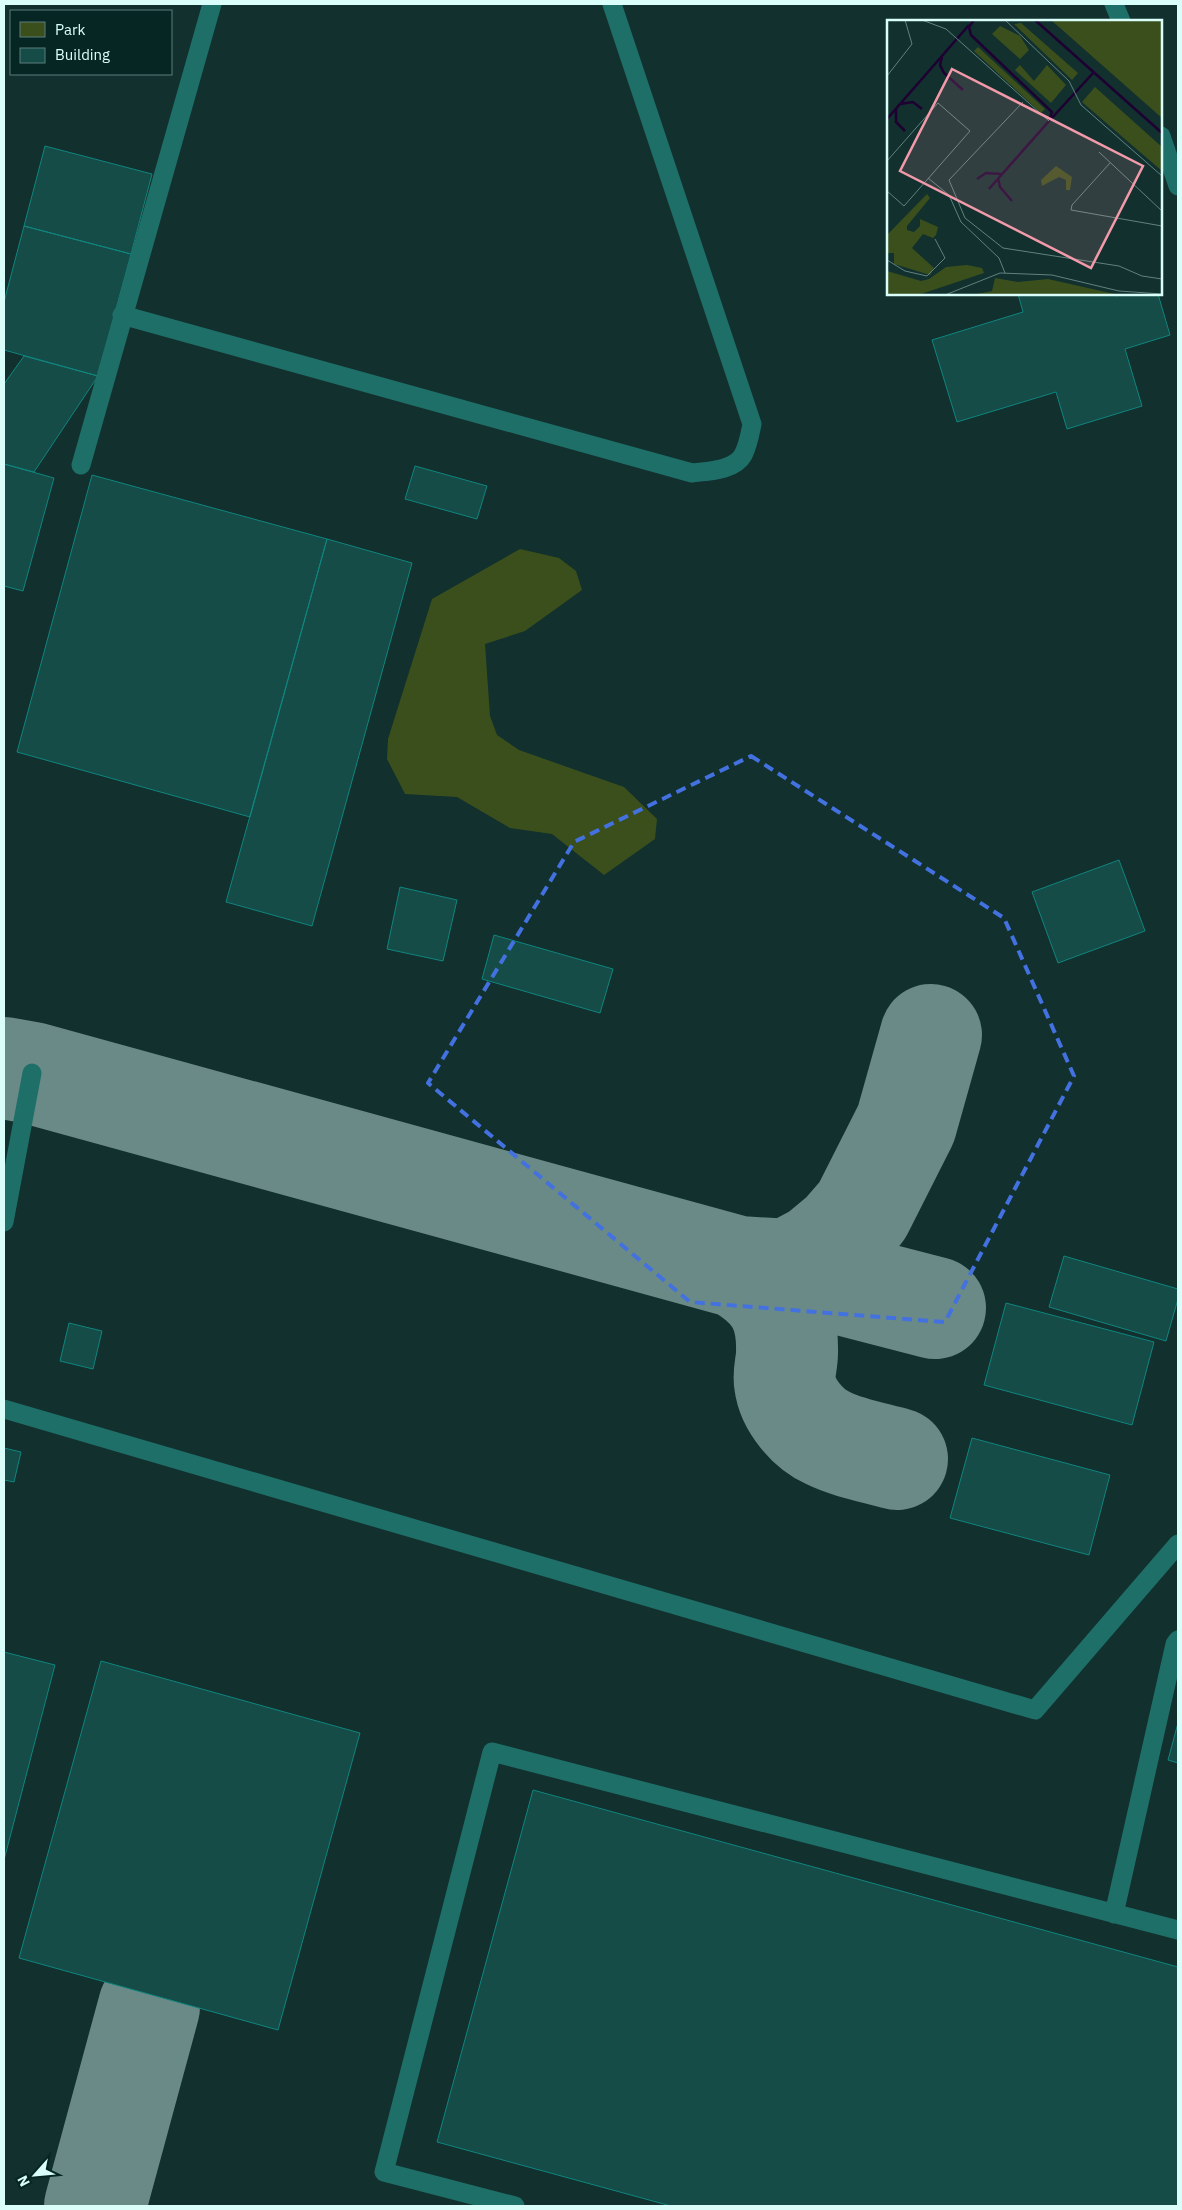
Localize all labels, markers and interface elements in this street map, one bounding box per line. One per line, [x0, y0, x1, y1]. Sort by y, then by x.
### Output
legend [10, 10, 172, 75]
text: Park [55, 20, 85, 39]
inset map [887, 20, 1162, 295]
text: Building [55, 45, 110, 64]
north arrow [10, 2150, 60, 2200]
text: N [13, 2172, 34, 2190]

